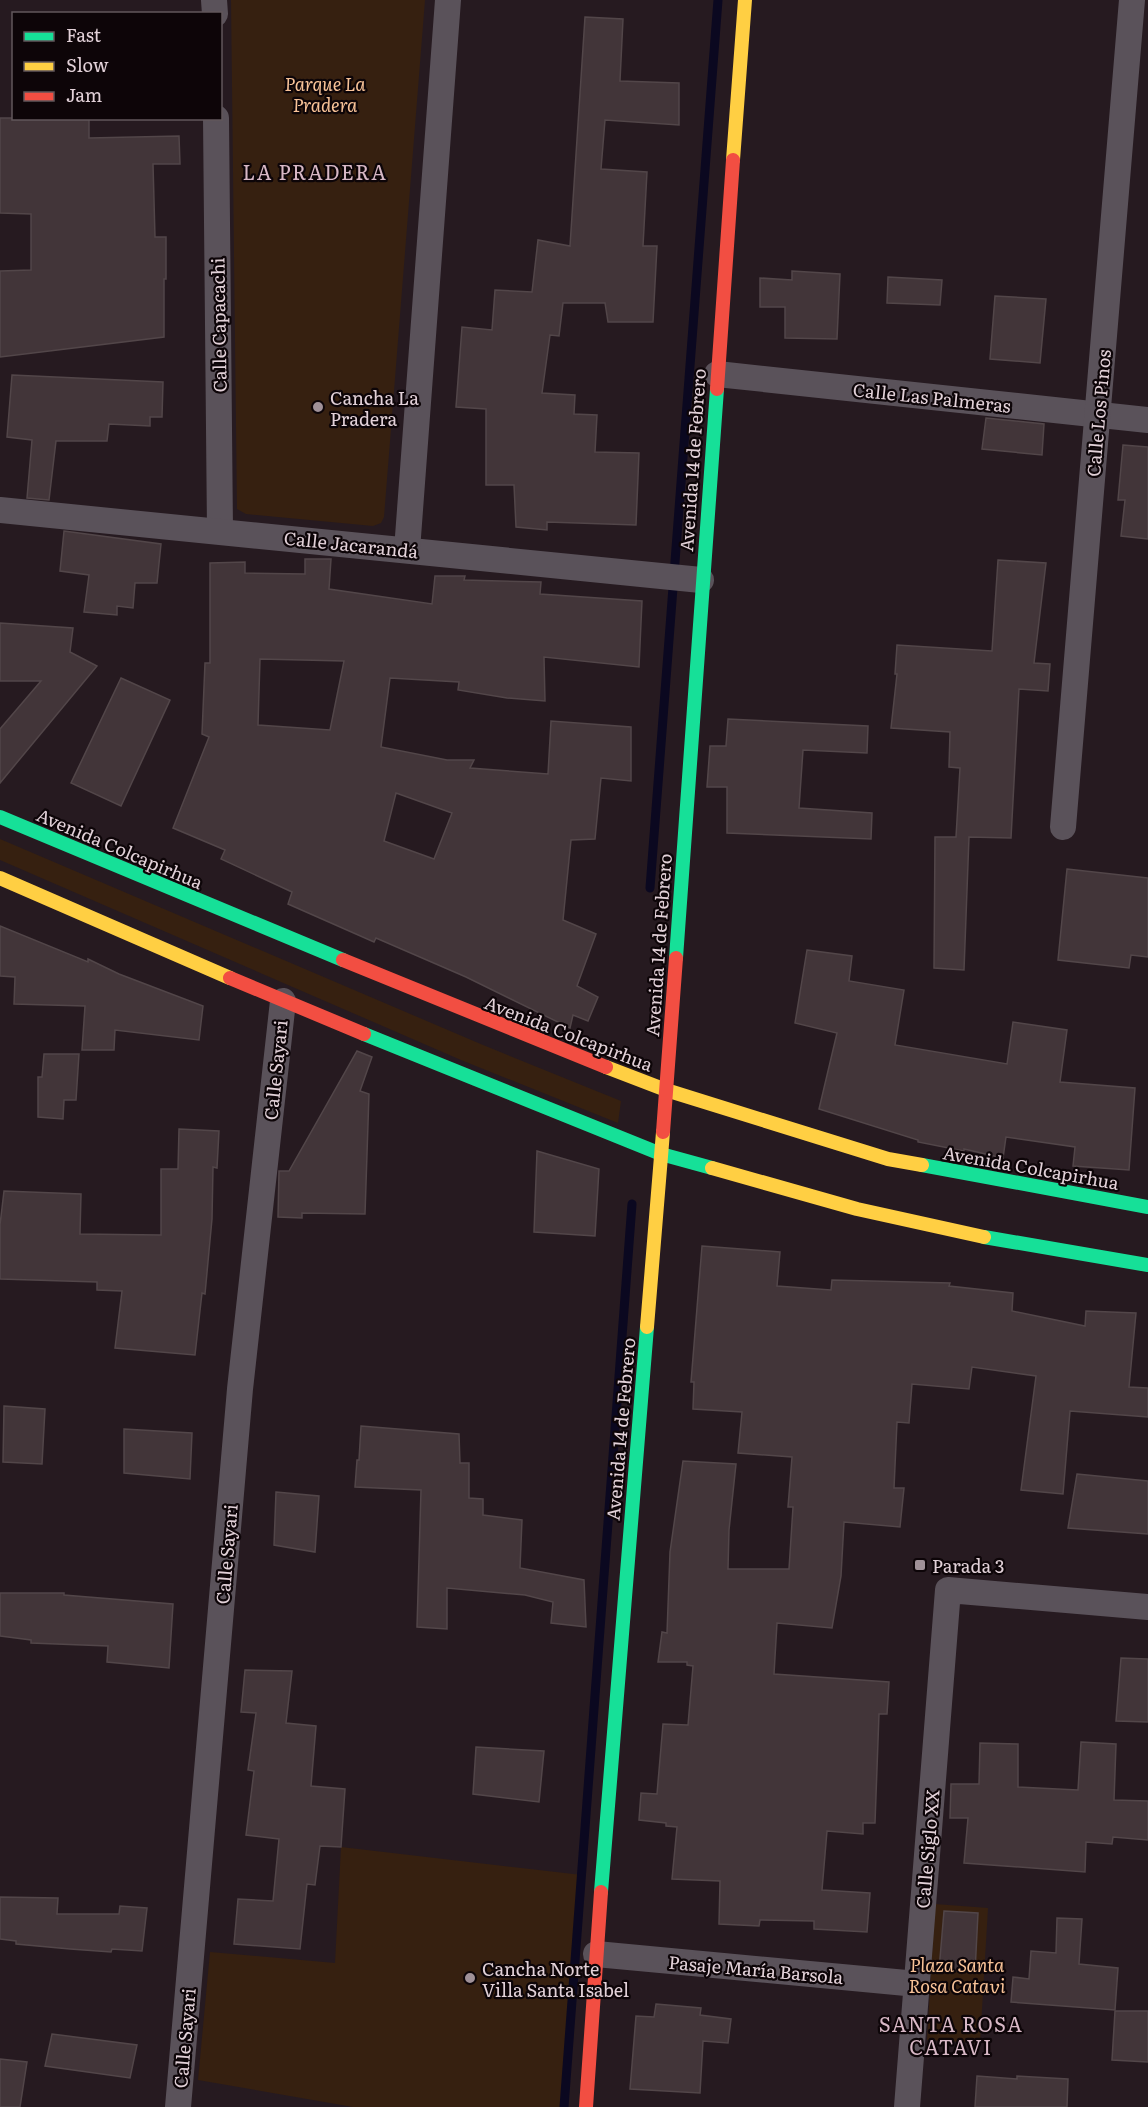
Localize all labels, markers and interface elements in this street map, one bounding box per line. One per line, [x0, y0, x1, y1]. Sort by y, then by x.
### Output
legend [12, 12, 222, 120]
text: Fast [66, 21, 102, 48]
text: Slow [66, 51, 109, 78]
park label: Parque La Pradera [284, 70, 366, 118]
text: Jam [66, 81, 102, 108]
district label: LA PRADERA [243, 156, 387, 186]
street label: Calle Capacachi [203, 257, 233, 393]
street label: Calle Los Pinos [1079, 348, 1117, 478]
street label: Avenida 14 de Febrero [672, 368, 712, 552]
street label: Calle Las Palmeras [852, 375, 1012, 419]
place label: Cancha La Pradera [330, 384, 419, 432]
marker: Cancha La Pradera [311, 400, 325, 414]
street label: Calle Jacarandá [283, 524, 420, 565]
street label: Avenida Colcapirhua [33, 801, 208, 895]
street label: Avenida 14 de Febrero [638, 853, 678, 1037]
street label: Avenida Colcapirhua [481, 988, 657, 1078]
street label: Calle Sayari [256, 1019, 294, 1121]
street label: Avenida Colcapirhua [941, 1138, 1121, 1196]
street label: Avenida 14 de Febrero [599, 1336, 641, 1522]
street label: Calle Sayari [208, 1503, 244, 1605]
place label: Parada 3 [932, 1552, 1005, 1579]
marker: Parada 3 [913, 1558, 927, 1572]
street label: Calle Siglo XX [908, 1788, 946, 1909]
street label: Pasaje María Barsola [667, 1948, 845, 1990]
park label: Plaza Santa Rosa Catavi [908, 1951, 1006, 1999]
place label: Cancha Norte Villa Santa Isabel [482, 1955, 629, 2003]
marker: Cancha Norte Villa Santa Isabel [463, 1971, 477, 1985]
street label: Calle Sayari [166, 1987, 202, 2089]
district label: SANTA ROSA CATAVI [879, 2008, 1023, 2061]

